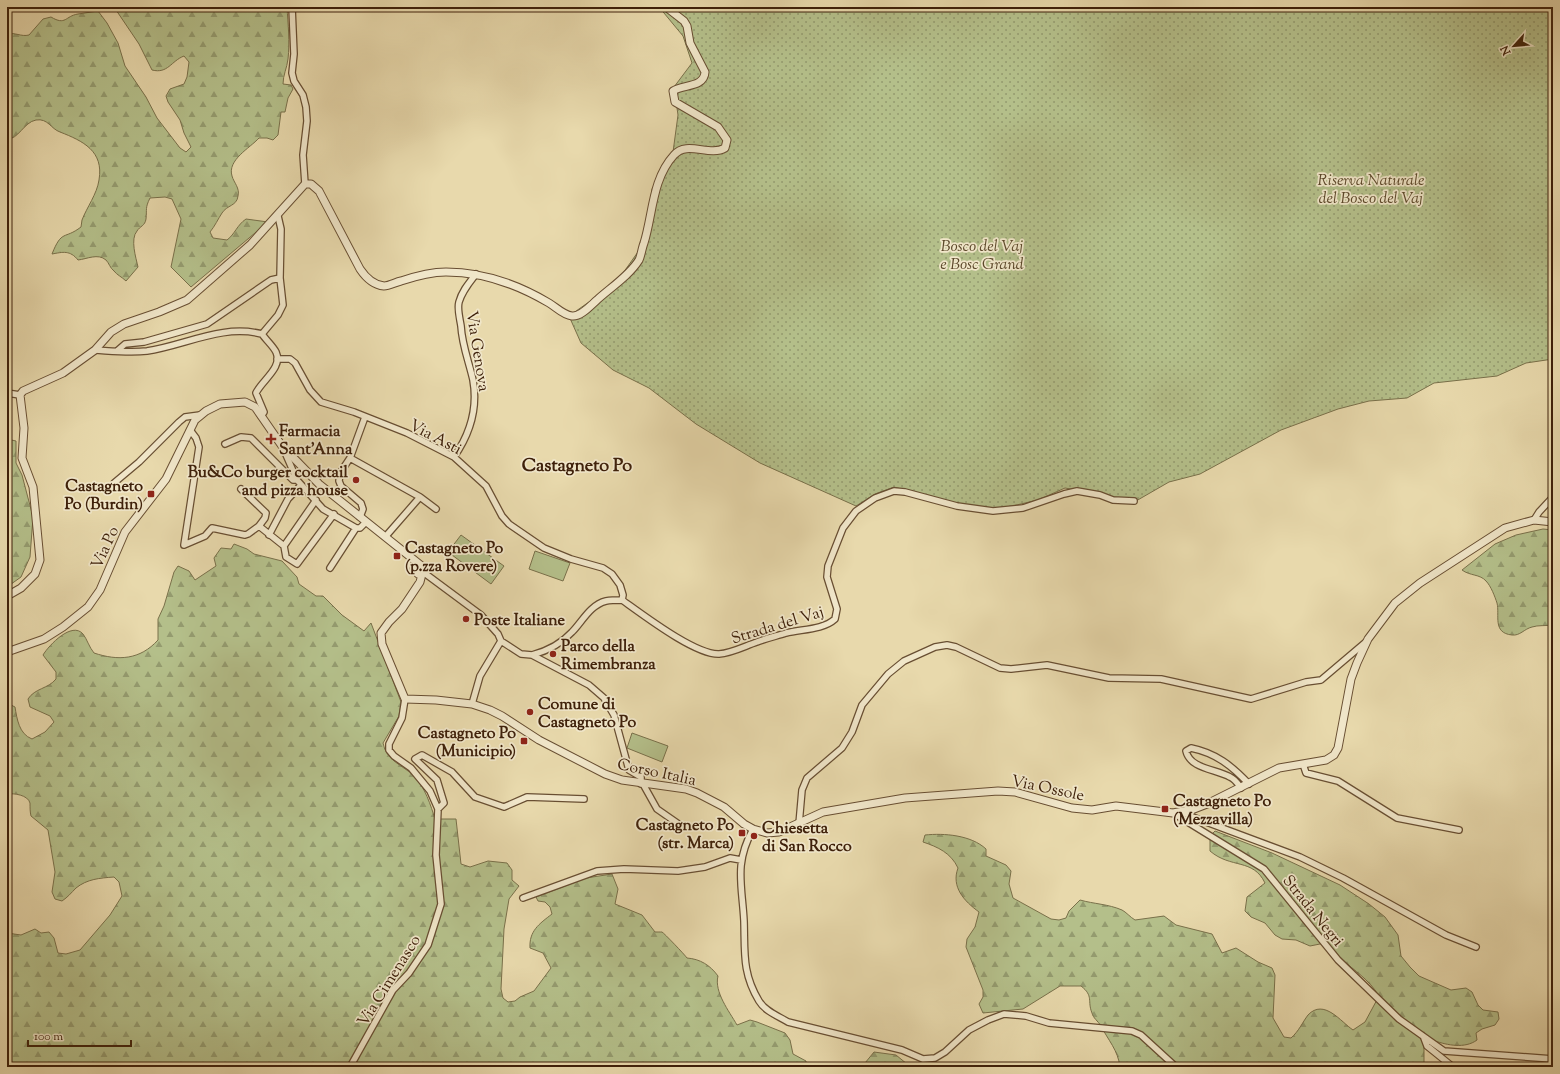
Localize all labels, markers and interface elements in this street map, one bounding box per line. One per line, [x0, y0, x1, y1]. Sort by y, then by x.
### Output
north arrow [1494, 26, 1534, 66]
text: N [1497, 42, 1516, 59]
park label: Riserva Naturale del Bosco del Vaj [1318, 170, 1424, 211]
park label: Bosco del Vaj e Bosc Grand [940, 236, 1024, 277]
street label: Via Genova [459, 310, 494, 394]
street label: Via Asti [404, 415, 466, 462]
place label: Farmacia Sant'Anna [279, 421, 353, 462]
marker: Farmacia Sant'Anna [266, 434, 276, 444]
district label: Castagneto Po [522, 454, 632, 480]
place label: Bu&Co burger cocktail and pizza house [188, 462, 349, 503]
marker: Bu&Co burger cocktail and pizza house [351, 475, 361, 485]
place label: Castagneto Po (Burdin) [65, 476, 143, 517]
marker: Castagneto Po (Burdin) [146, 489, 156, 499]
street label: Via Po [86, 523, 126, 573]
place label: Castagneto Po (p.zza Rovere) [405, 538, 503, 579]
marker: Castagneto Po (p.zza Rovere) [392, 551, 402, 561]
street label: Strada del Vaj [729, 601, 827, 651]
place label: Poste Italiane [474, 610, 565, 633]
marker: Poste Italiane [461, 614, 471, 624]
place label: Parco della Rimembranza [561, 636, 656, 677]
marker: Parco della Rimembranza [548, 649, 558, 659]
place label: Comune di Castagneto Po [538, 694, 636, 735]
marker: Comune di Castagneto Po [525, 707, 535, 717]
place label: Castagneto Po (Municipio) [418, 723, 516, 764]
marker: Castagneto Po (Municipio) [519, 736, 529, 746]
street label: Corso Italia [615, 754, 699, 793]
street label: Via Ossole [1009, 771, 1086, 808]
place label: Castagneto Po (Mezzavilla) [1173, 791, 1271, 832]
marker: Castagneto Po (Mezzavilla) [1160, 804, 1170, 814]
place label: Castagneto Po (str. Marca) [636, 815, 734, 856]
place label: Chiesetta di San Rocco [762, 818, 852, 859]
marker: Castagneto Po (str. Marca) [737, 828, 747, 838]
marker: Chiesetta di San Rocco [749, 831, 759, 841]
street label: Strada Negri [1276, 871, 1348, 953]
street label: Via Cimenasco [353, 931, 428, 1032]
scale bar [28, 1022, 131, 1048]
text: 100 m [34, 1028, 63, 1046]

